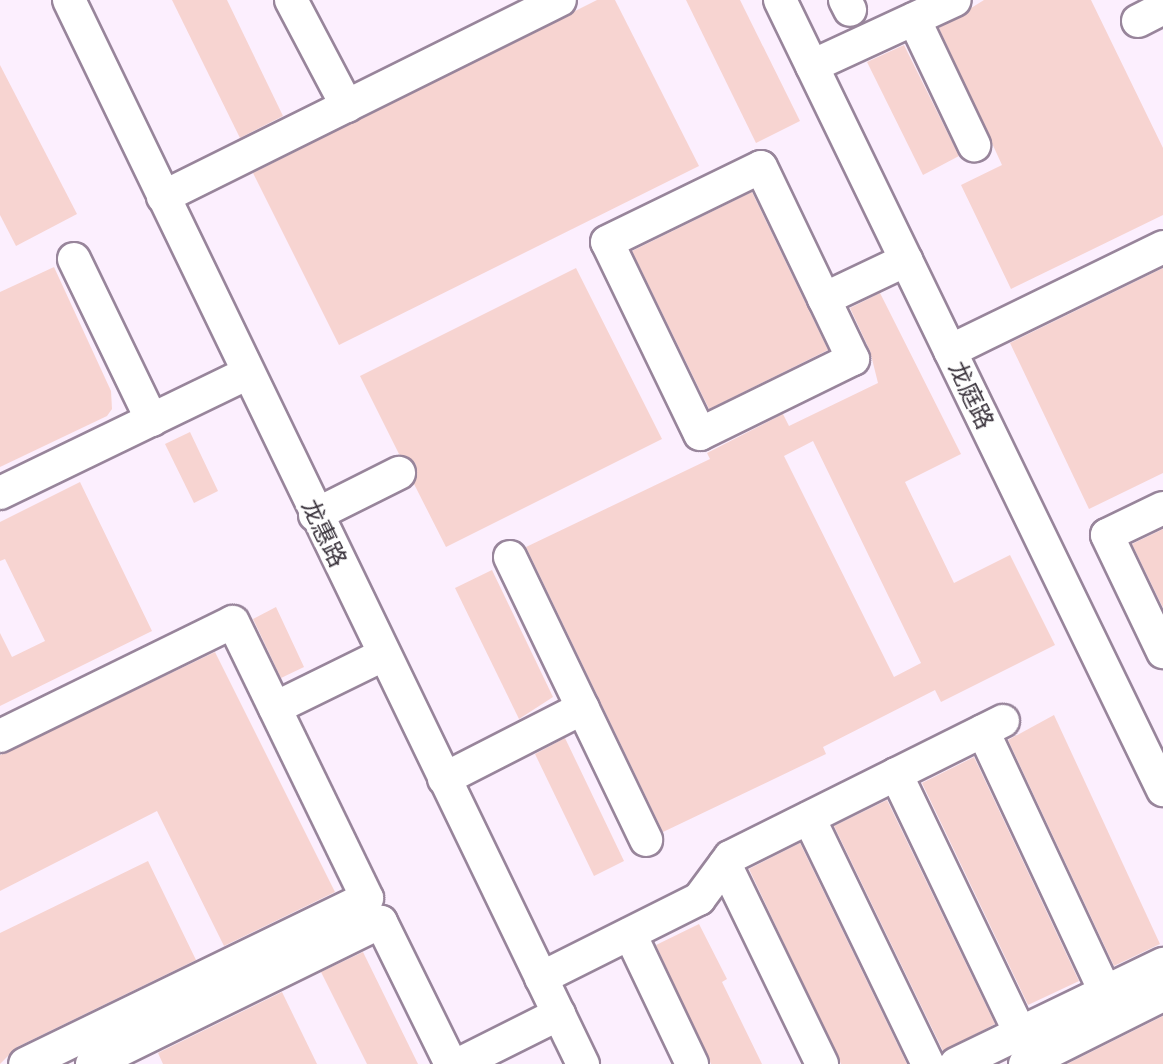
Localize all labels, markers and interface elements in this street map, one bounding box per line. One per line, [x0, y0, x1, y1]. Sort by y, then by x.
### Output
street label: 龙庭路 [942, 356, 1000, 434]
street label: 龙惠路 [295, 494, 353, 572]

